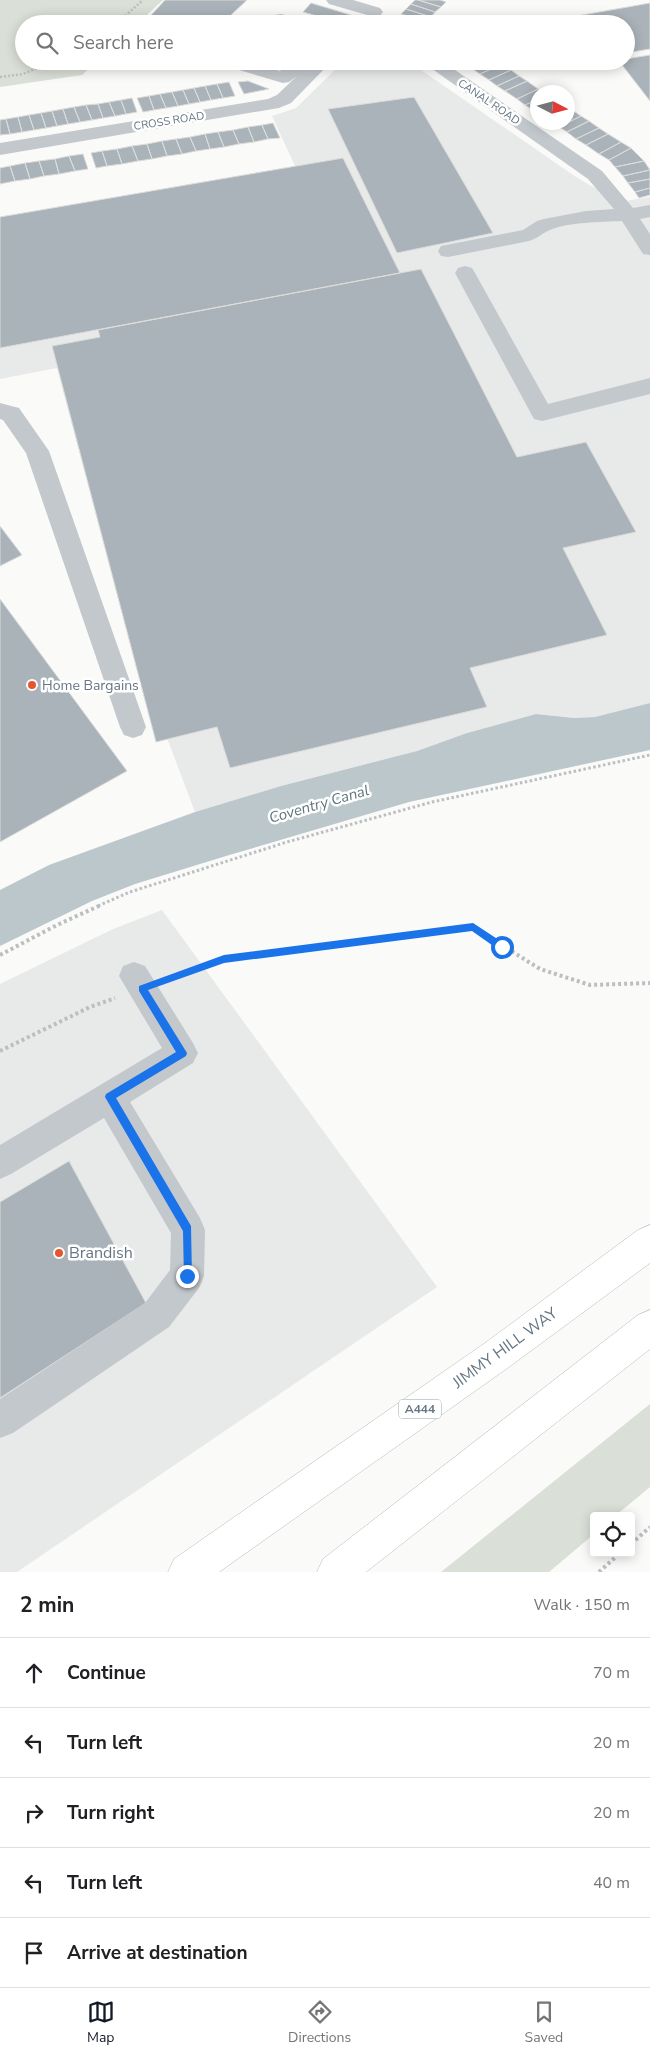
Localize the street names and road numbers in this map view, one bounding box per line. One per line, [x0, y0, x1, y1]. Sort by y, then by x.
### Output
street label: CANAL ROAD [455, 76, 523, 128]
street label: CROSS ROAD [133, 108, 205, 134]
street label: JIMMY HILL WAY [447, 1302, 562, 1394]
road number: A444 [399, 1400, 441, 1418]

